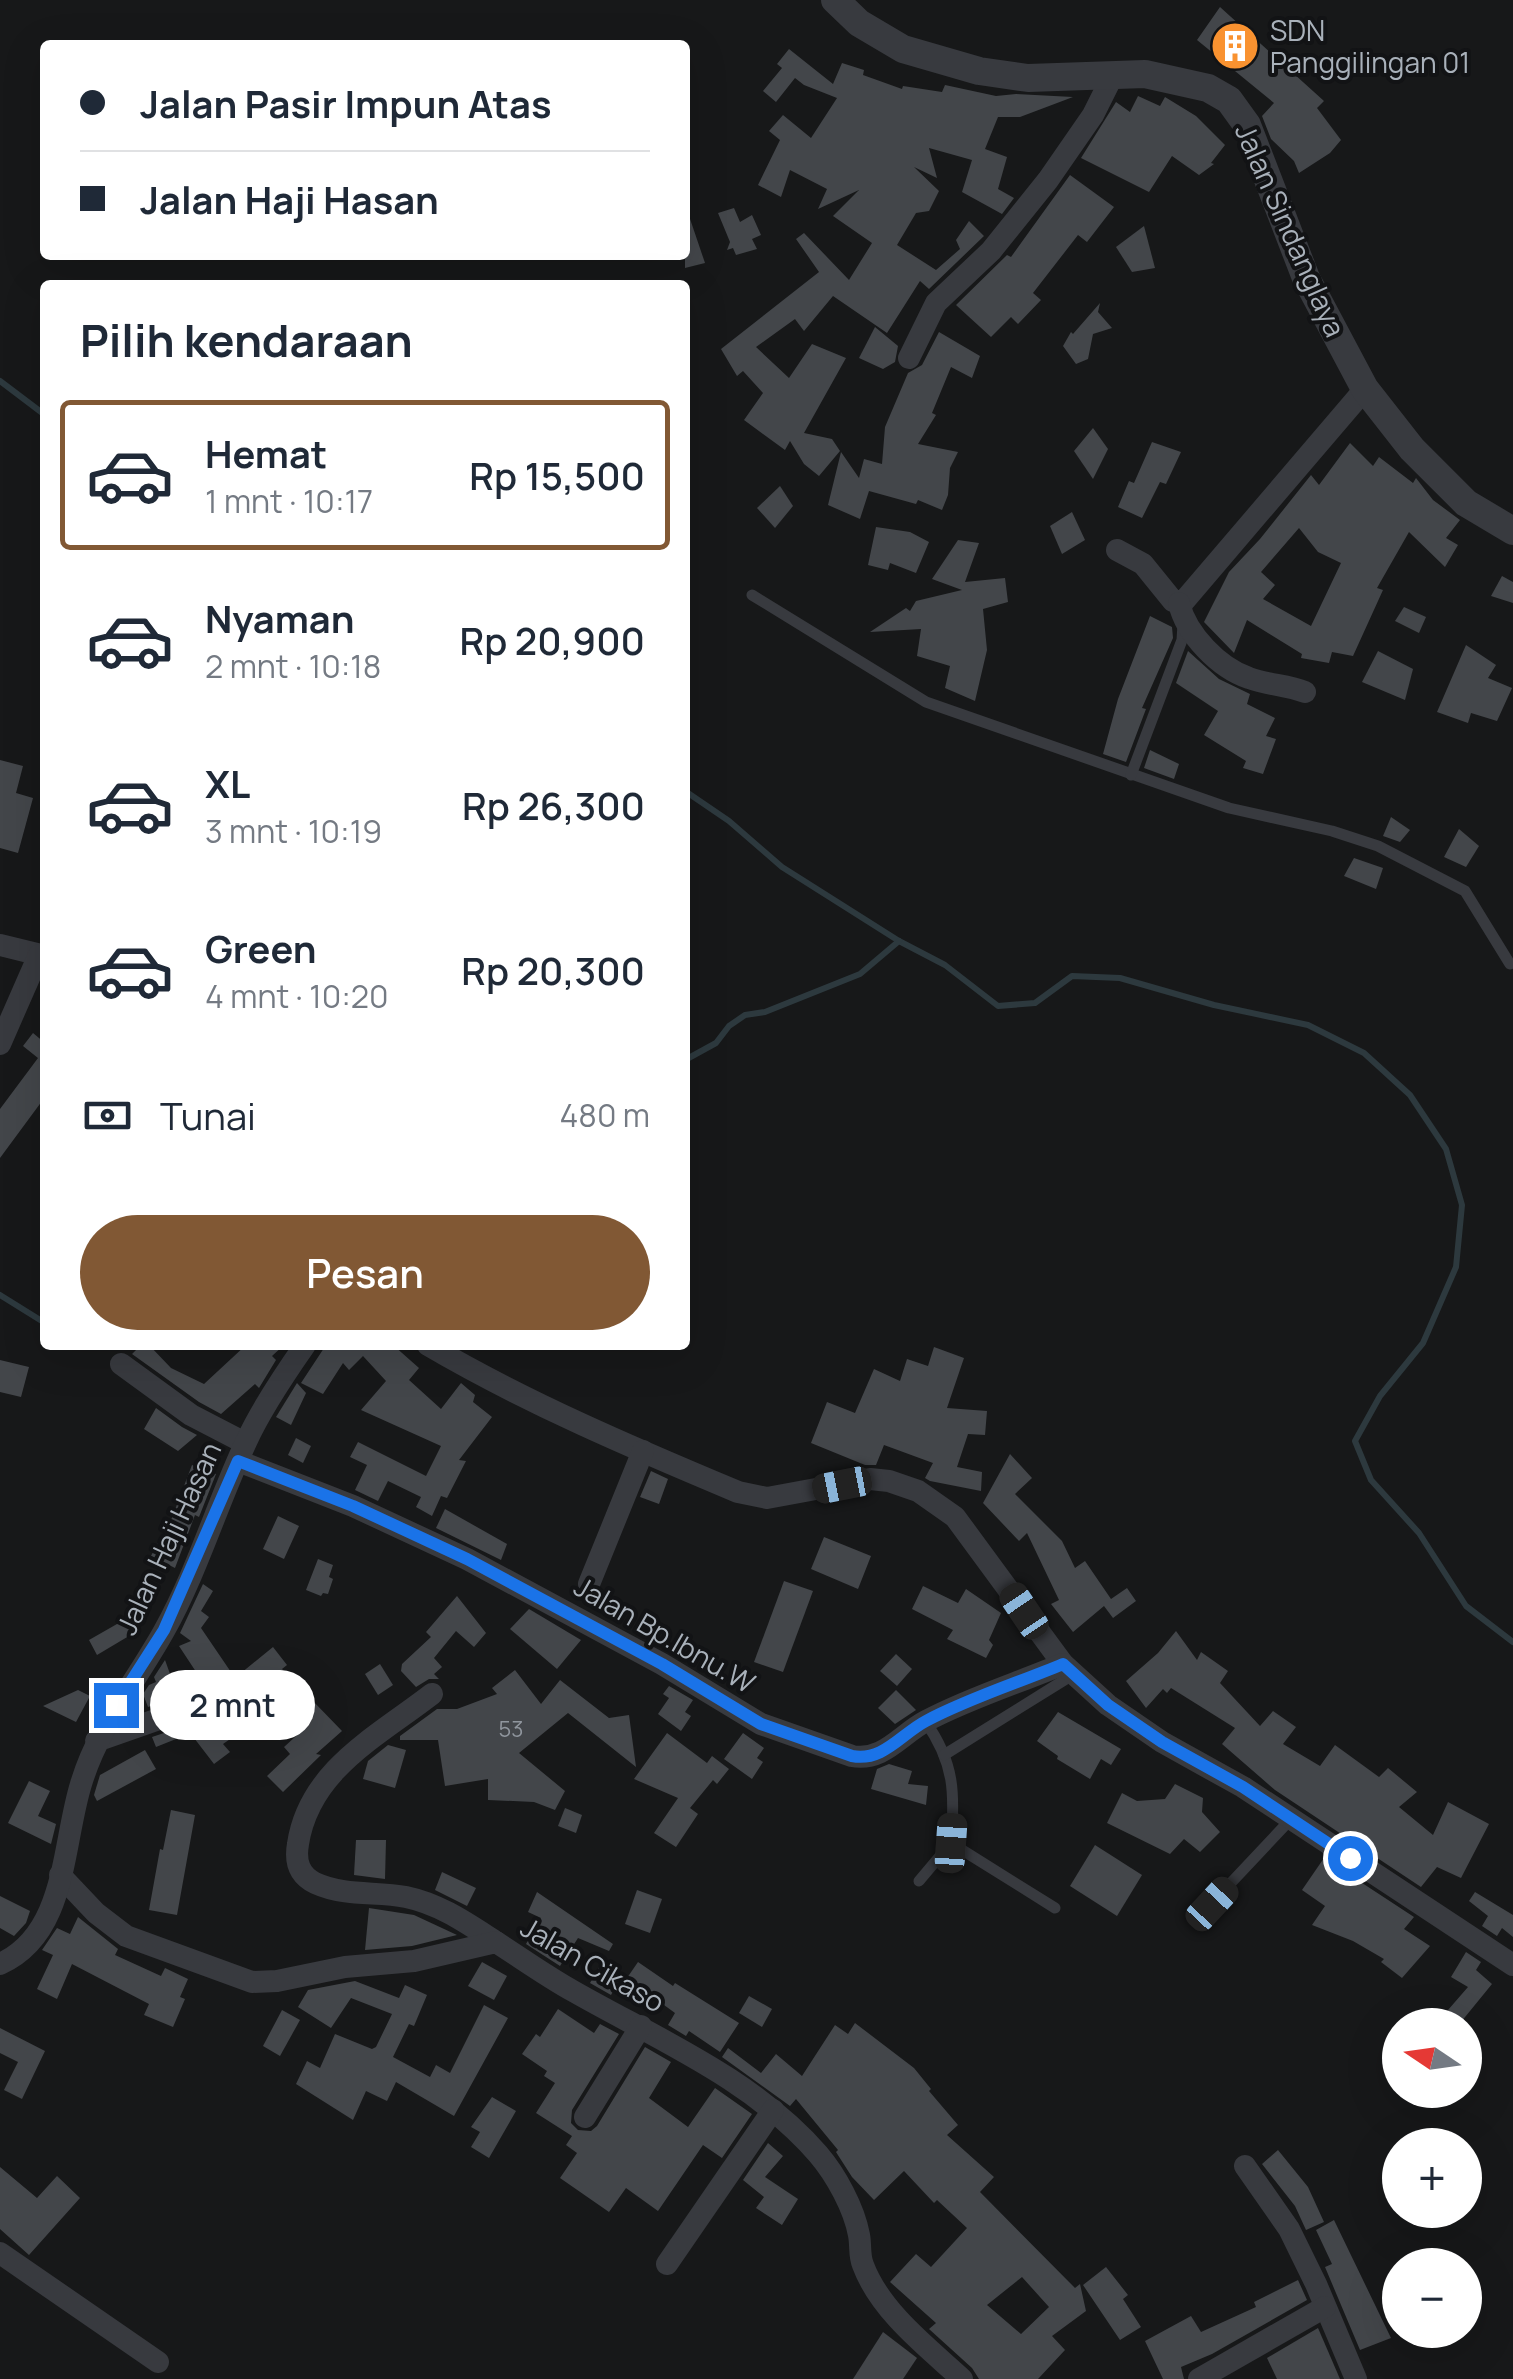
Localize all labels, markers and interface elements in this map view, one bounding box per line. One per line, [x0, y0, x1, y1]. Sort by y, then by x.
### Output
place label: SDN Panggilingan 01 [1270, 11, 1470, 81]
building icon: SDN Panggilingan 01 [1209, 20, 1261, 72]
text: Jalan Pasir Impun Atas [140, 77, 551, 129]
street label: Jalan Sindanglaya [1227, 117, 1355, 343]
text: Jalan Haji Hasan [140, 173, 439, 225]
text: Pilih kendaraan [80, 309, 413, 371]
text: Hemat [205, 427, 327, 479]
icon: car [85, 430, 175, 520]
text: Rp 15,500 [469, 449, 645, 501]
text: 1 mnt · 10:17 [205, 479, 373, 523]
text: Nyaman [205, 592, 355, 644]
icon: car [85, 595, 175, 685]
text: Rp 20,900 [459, 614, 645, 666]
text: 2 mnt · 10:18 [205, 644, 381, 688]
text: XL [205, 757, 250, 809]
icon: car [85, 760, 175, 850]
text: Rp 26,300 [462, 779, 645, 831]
text: 3 mnt · 10:19 [205, 809, 382, 853]
text: Green [205, 922, 317, 974]
icon: car [85, 925, 175, 1015]
text: Rp 20,300 [461, 944, 645, 996]
text: 4 mnt · 10:20 [205, 974, 389, 1018]
icon: cash [80, 1088, 135, 1143]
text: Tunai [160, 1089, 256, 1141]
text: 480 m [560, 1093, 650, 1137]
button: Pesan [80, 1215, 650, 1330]
street label: Jalan Haji Hasan [107, 1436, 229, 1640]
car [810, 1465, 874, 1505]
street label: Jalan Bp.Ibnu.W [568, 1567, 762, 1701]
car [995, 1578, 1053, 1644]
callout: 2 mnt [151, 1670, 316, 1740]
route end [94, 1683, 139, 1728]
text: 2 mnt [189, 1683, 276, 1727]
house number: 53 [499, 1714, 523, 1744]
car [934, 1812, 968, 1874]
route start [1328, 1836, 1373, 1881]
car [1181, 1872, 1243, 1936]
street label: Jalan Cikaso [514, 1908, 672, 2020]
north arrow [1382, 2008, 1482, 2108]
map controls [1382, 2008, 1482, 2348]
button: + [1382, 2128, 1482, 2228]
button: − [1382, 2248, 1482, 2348]

